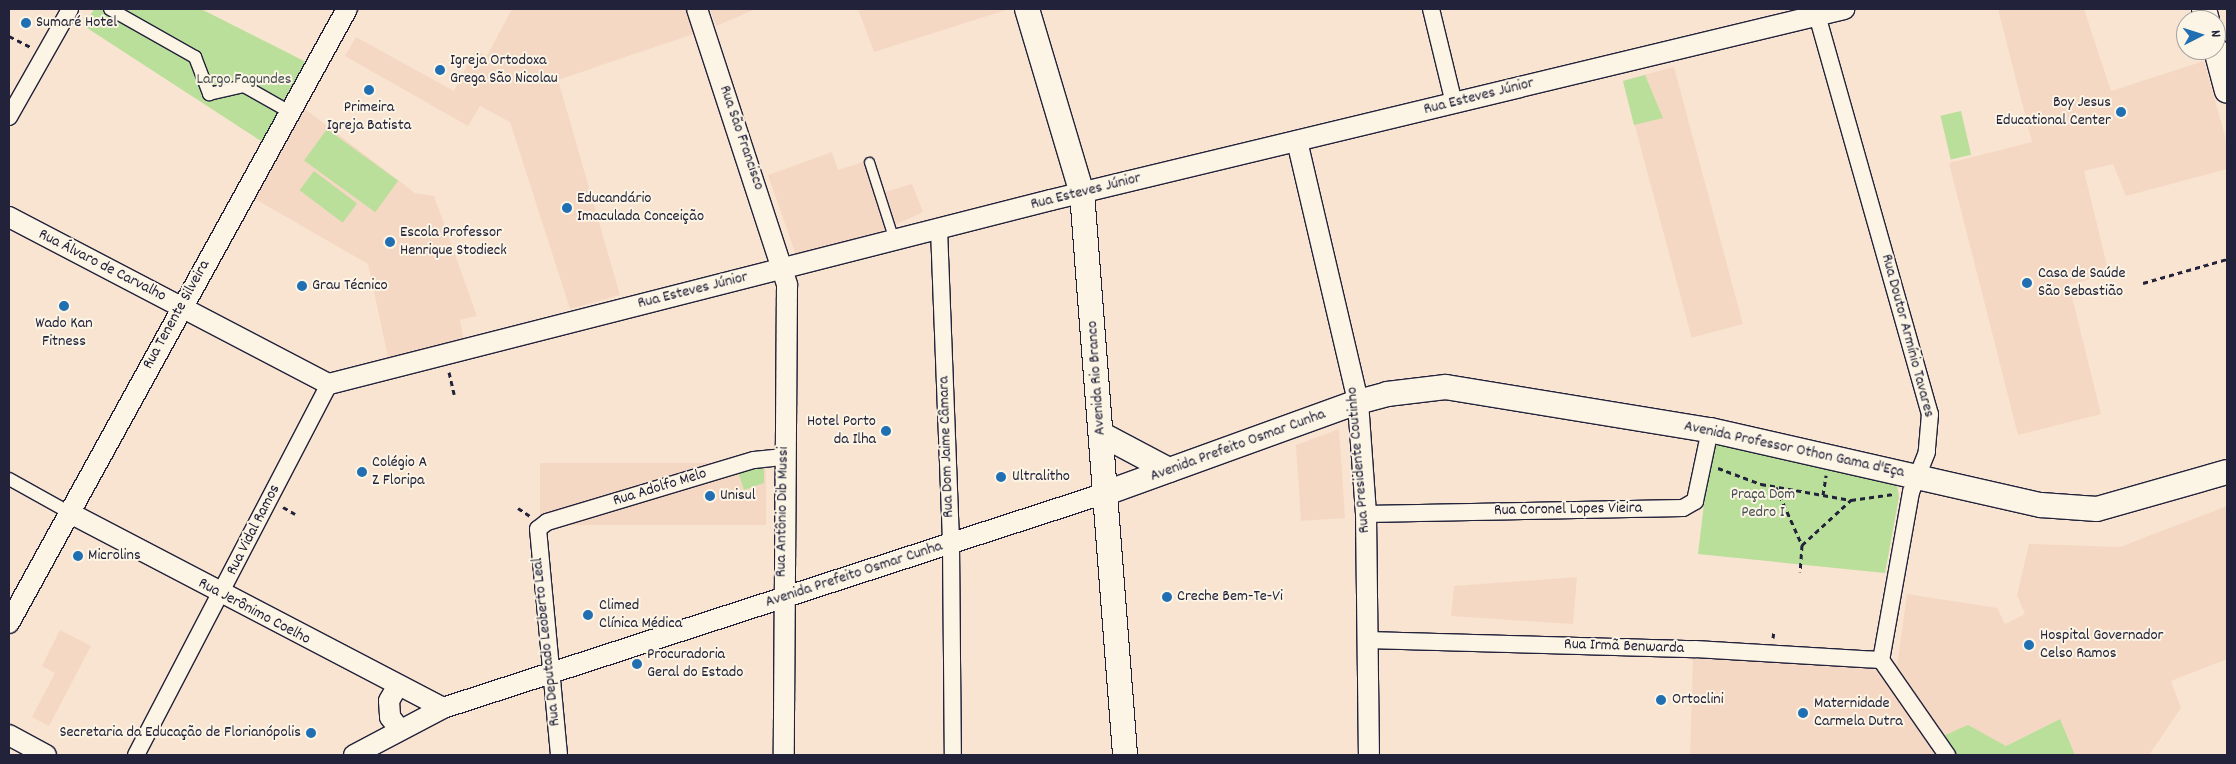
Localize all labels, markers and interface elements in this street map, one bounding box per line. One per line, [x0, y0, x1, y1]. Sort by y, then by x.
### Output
north arrow [2176, 10, 2226, 60]
place label: Sumaré Hotel [36, 13, 117, 33]
marker: Sumaré Hotel [20, 17, 32, 29]
text: N [2205, 29, 2225, 38]
place label: Igreja Ortodoxa Grega São Nicolau [450, 51, 558, 89]
marker: Igreja Ortodoxa Grega São Nicolau [434, 64, 446, 76]
park label: Largo Fagundes [197, 70, 291, 90]
street label: Rua Esteves Júnior [1422, 74, 1536, 120]
street label: Rua São Francisco [714, 83, 768, 193]
marker: Primeira Igreja Batista [363, 84, 375, 96]
place label: Boy Jesus Educational Center [1996, 93, 2111, 131]
place label: Primeira Igreja Batista [327, 98, 411, 136]
marker: Boy Jesus Educational Center [2115, 106, 2127, 118]
street label: Rua Esteves Júnior [1029, 169, 1143, 215]
place label: Educandário Imaculada Conceição [577, 189, 704, 227]
marker: Educandário Imaculada Conceição [561, 202, 573, 214]
place label: Escola Professor Henrique Stodieck [400, 223, 507, 261]
street label: Rua Álvaro de Carvalho [35, 225, 169, 307]
marker: Escola Professor Henrique Stodieck [384, 236, 396, 248]
street label: Rua Doutor Armínio Tavares [1876, 252, 1938, 420]
street label: Rua Tenente Silveira [139, 257, 215, 373]
place label: Casa de Saúde São Sebastião [2038, 264, 2126, 302]
street label: Rua Esteves Júnior [636, 268, 750, 314]
place label: Grau Técnico [312, 276, 388, 296]
marker: Casa de Saúde São Sebastião [2020, 276, 2034, 290]
marker: Grau Técnico [296, 280, 308, 292]
marker: Wado Kan Fitness [58, 300, 70, 312]
place label: Wado Kan Fitness [35, 314, 93, 352]
street label: Avenida Rio Branco [1083, 320, 1111, 436]
street label: Rua Dom Jaime Câmara [935, 376, 959, 518]
street label: Rua Presidente Coutinho [1343, 386, 1375, 534]
street label: Avenida Prefeito Osmar Cunha [1148, 405, 1328, 487]
place label: Hotel Porto da Ilha [807, 412, 876, 450]
street label: Avenida Professor Othon Gama d'Eça [1682, 417, 1906, 483]
marker: Hotel Porto da Ilha [880, 425, 892, 437]
street label: Rua Antônio Dib Mussi [772, 447, 794, 577]
place label: Colégio A Z Floripa [372, 453, 427, 491]
street label: Rua Adolfo Melo [611, 465, 709, 511]
marker: Colégio A Z Floripa [356, 466, 368, 478]
place label: Ultralitho [1012, 467, 1070, 487]
marker: Ultralitho [994, 470, 1008, 484]
street label: Rua Vidal Ramos [223, 481, 285, 579]
park label: Praça Dom Pedro I [1731, 485, 1795, 523]
place label: Unisul [720, 486, 755, 506]
marker: Unisul [704, 490, 716, 502]
street label: Rua Coronel Lopes Vieira [1494, 499, 1642, 521]
street label: Avenida Prefeito Osmar Cunha [763, 537, 945, 613]
place label: Microlins [88, 546, 141, 566]
marker: Microlins [72, 550, 84, 562]
street label: Rua Deputado Leoberto Leal [529, 557, 565, 727]
street label: Rua Jerônimo Coelho [195, 574, 313, 650]
place label: Creche Bem-Te-Vi [1177, 587, 1283, 607]
marker: Creche Bem-Te-Vi [1161, 591, 1173, 603]
place label: Climed Clínica Médica [599, 596, 682, 634]
marker: Climed Clínica Médica [581, 608, 595, 622]
place label: Hospital Governador Celso Ramos [2040, 626, 2164, 664]
street label: Rua Irmã Benwarda [1564, 635, 1684, 659]
marker: Hospital Governador Celso Ramos [2022, 638, 2036, 652]
place label: Procuradoria Geral do Estado [647, 645, 743, 683]
marker: Procuradoria Geral do Estado [631, 658, 643, 670]
place label: Ortoclini [1672, 690, 1724, 710]
marker: Ortoclini [1654, 693, 1668, 707]
place label: Maternidade Carmela Dutra [1814, 694, 1903, 732]
marker: Maternidade Carmela Dutra [1796, 706, 1810, 720]
place label: Secretaria da Educação de Florianópolis [59, 723, 301, 743]
marker: Secretaria da Educação de Florianópolis [305, 727, 317, 739]

